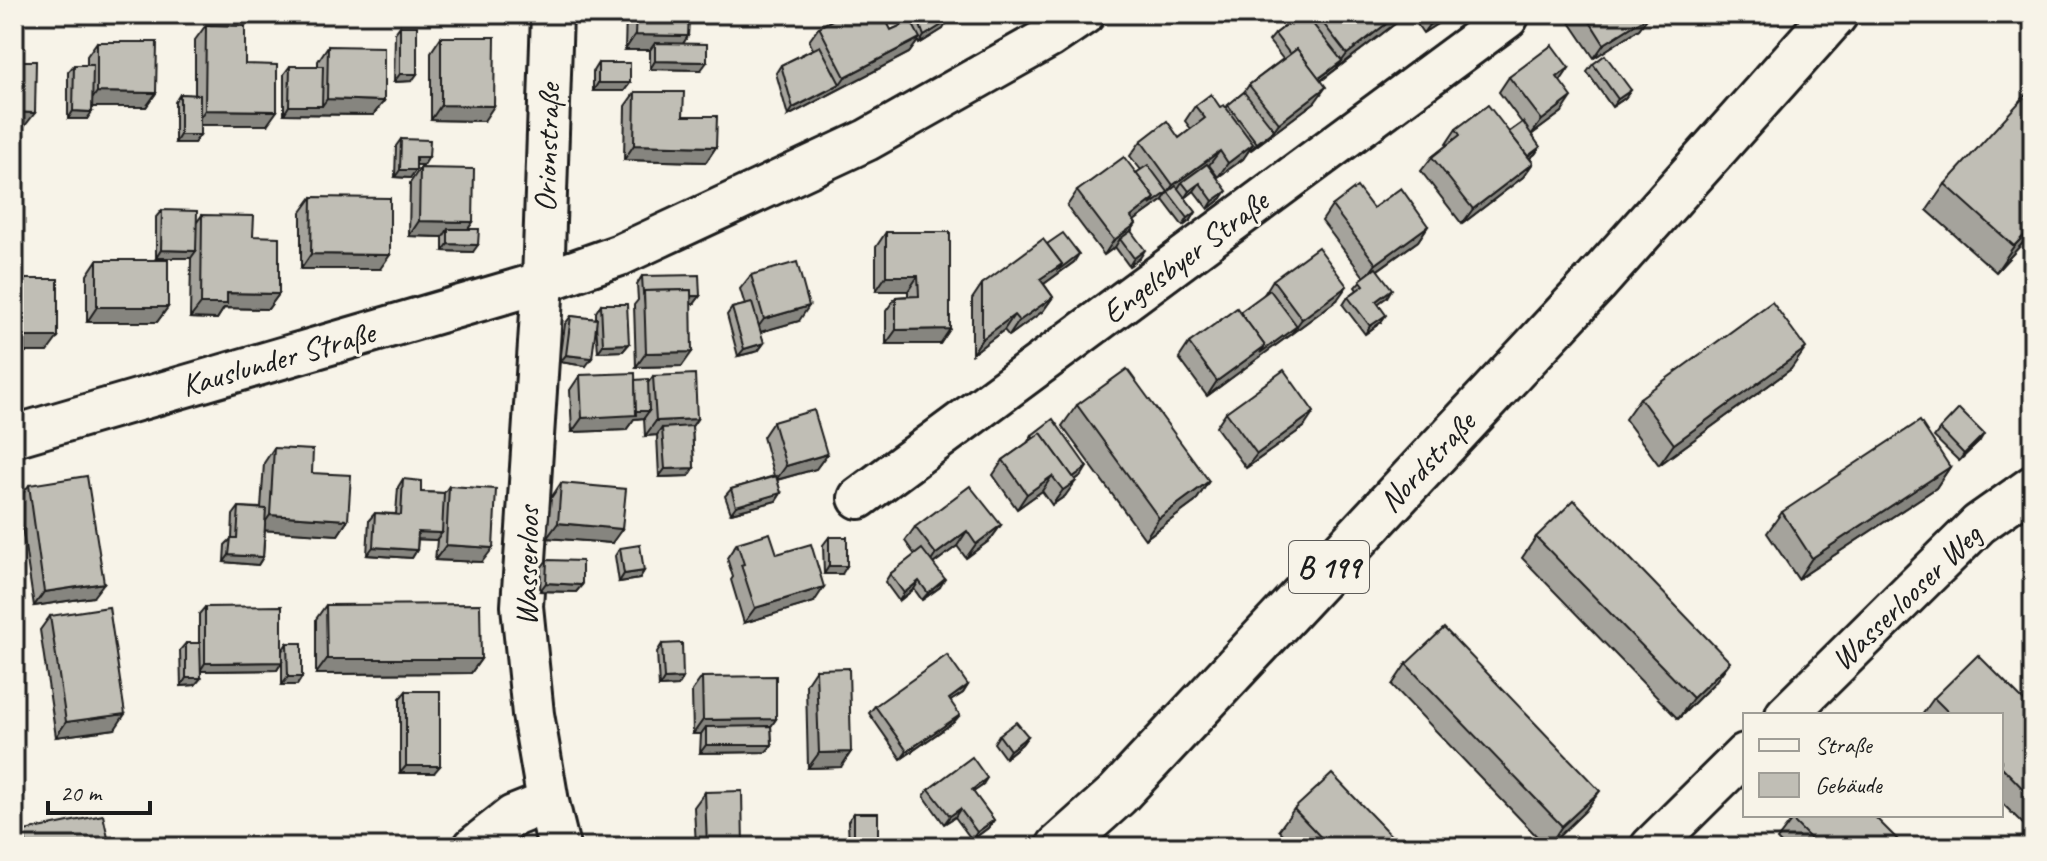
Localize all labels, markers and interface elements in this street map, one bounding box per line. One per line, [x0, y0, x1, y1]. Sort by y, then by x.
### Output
street label: Orionstraße [524, 80, 570, 213]
street label: Engelsbyer Straße [1094, 180, 1278, 333]
street label: Kauslunder Straße [177, 311, 382, 406]
street label: Nordstraße [1370, 401, 1486, 521]
street label: Wasserloos [505, 504, 549, 626]
street label: Wasserlooser Weg [1822, 514, 1991, 679]
road number: B 199 [1289, 541, 1369, 593]
legend [1743, 713, 2003, 817]
text: Straße [1815, 730, 1874, 760]
scale bar [48, 765, 150, 815]
text: Gebäude [1815, 770, 1884, 800]
text: 20 m [60, 778, 103, 808]

